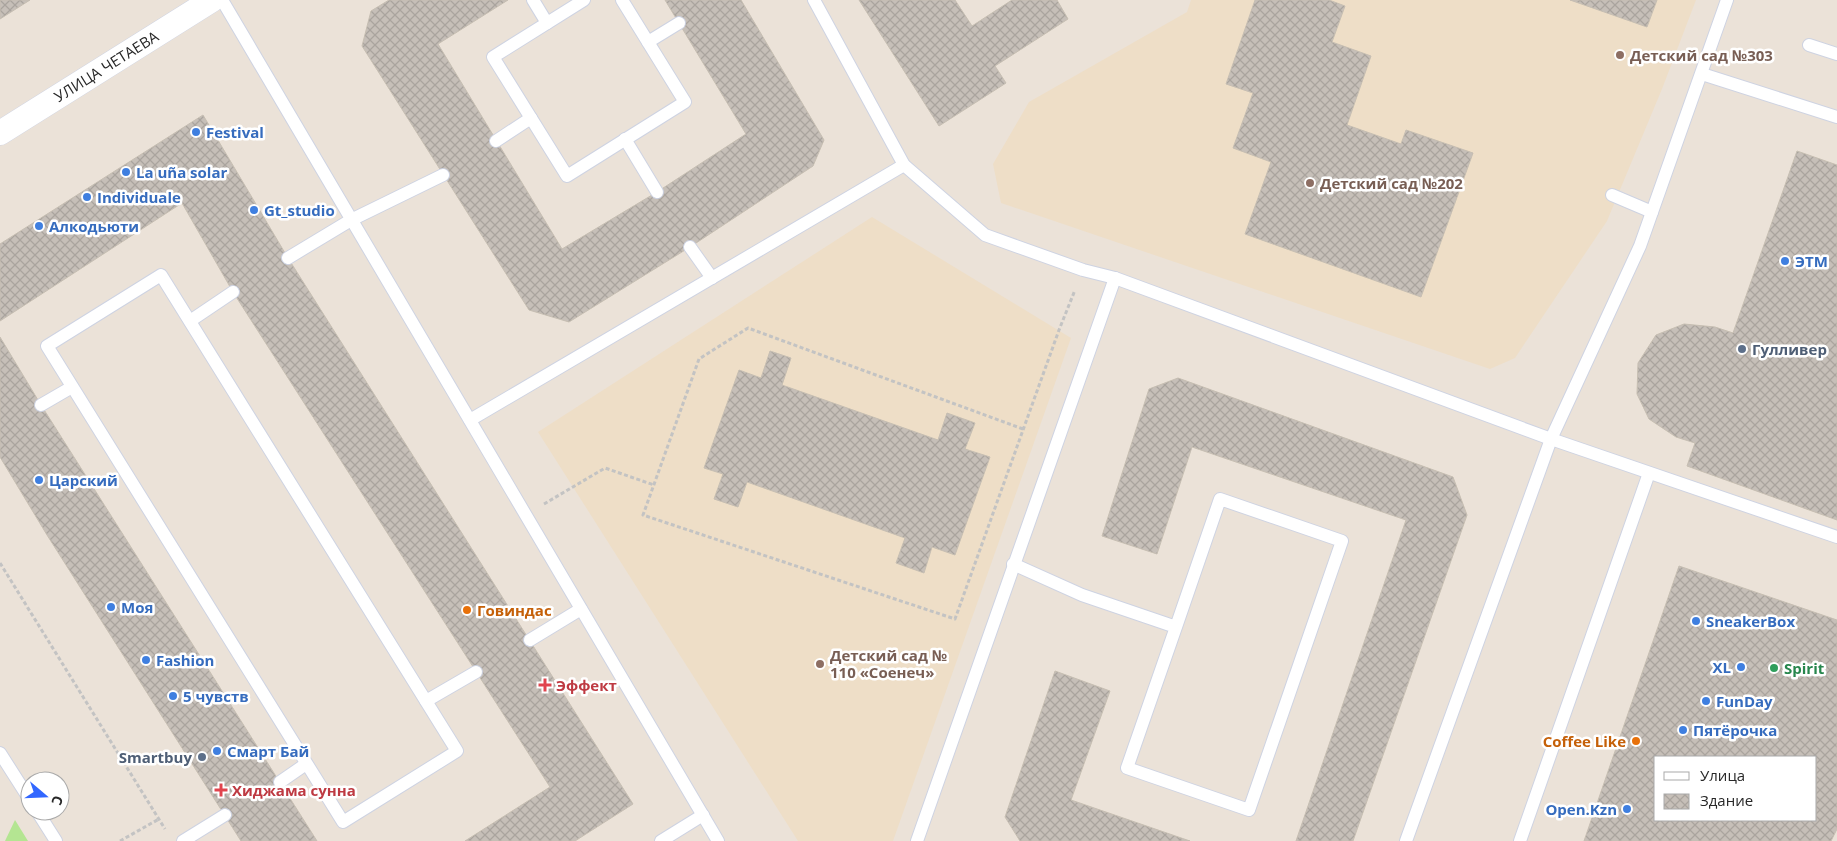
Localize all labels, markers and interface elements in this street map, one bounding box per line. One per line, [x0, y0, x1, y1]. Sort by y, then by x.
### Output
street label: УЛИЦА ЧЕТАЕВА [50, 26, 162, 106]
place label: Детский сад №303 [1630, 45, 1773, 65]
marker: Детский сад №303 [1614, 49, 1626, 61]
place label: Festival [206, 122, 264, 142]
marker: Festival [190, 126, 202, 138]
place label: La uña solar [136, 162, 227, 182]
marker: La uña solar [120, 166, 132, 178]
place label: Детский сад №202 [1320, 173, 1463, 193]
marker: Детский сад №202 [1304, 177, 1316, 189]
place label: Individuale [97, 187, 181, 207]
marker: Individuale [81, 191, 93, 203]
place label: Gt_studio [264, 200, 335, 220]
marker: Gt_studio [248, 204, 260, 216]
place label: Алкодьюти [49, 216, 139, 236]
marker: Алкодьюти [33, 220, 45, 232]
place label: ЭТМ [1795, 251, 1828, 271]
marker: ЭТМ [1779, 255, 1791, 267]
place label: Гулливер [1752, 339, 1827, 359]
marker: Гулливер [1736, 343, 1748, 355]
place label: Царский [49, 470, 118, 490]
marker: Царский [33, 474, 45, 486]
place label: Моя [121, 597, 153, 617]
place label: Говиндас [477, 600, 552, 620]
marker: Моя [105, 601, 117, 613]
marker: Говиндас [461, 604, 473, 616]
place label: SneakerBox [1706, 611, 1795, 631]
marker: SneakerBox [1690, 615, 1702, 627]
place label: Детский сад № 110 «Соенеч» [830, 645, 947, 682]
place label: Fashion [156, 650, 214, 670]
marker: Fashion [140, 654, 152, 666]
place label: XL [1713, 657, 1731, 677]
marker: Детский сад № 110 «Соенеч» [814, 658, 826, 670]
place label: Spirit [1784, 658, 1825, 678]
marker: XL [1735, 661, 1747, 673]
marker: Spirit [1768, 662, 1780, 674]
place label: Эффект [556, 675, 617, 695]
marker: Эффект [538, 678, 552, 692]
place label: 5 чувств [183, 686, 249, 706]
marker: 5 чувств [167, 690, 179, 702]
place label: FunDay [1716, 691, 1773, 711]
marker: FunDay [1700, 695, 1712, 707]
place label: Пятёрочка [1693, 720, 1777, 740]
marker: Пятёрочка [1677, 724, 1689, 736]
place label: Coffee Like [1543, 731, 1626, 751]
marker: Coffee Like [1630, 735, 1642, 747]
place label: Смарт Бай [227, 741, 309, 761]
marker: Смарт Бай [211, 745, 223, 757]
place label: Smartbuy [119, 747, 192, 767]
marker: Smartbuy [196, 751, 208, 763]
legend [1654, 756, 1817, 821]
text: Улица [1700, 765, 1745, 785]
north arrow [20, 771, 70, 821]
place label: Хиджама сунна [232, 780, 356, 800]
marker: Хиджама сунна [214, 783, 228, 797]
text: Здание [1700, 790, 1753, 810]
text: С [47, 793, 68, 808]
place label: Open.Kzn [1545, 799, 1617, 819]
marker: Open.Kzn [1621, 803, 1633, 815]

